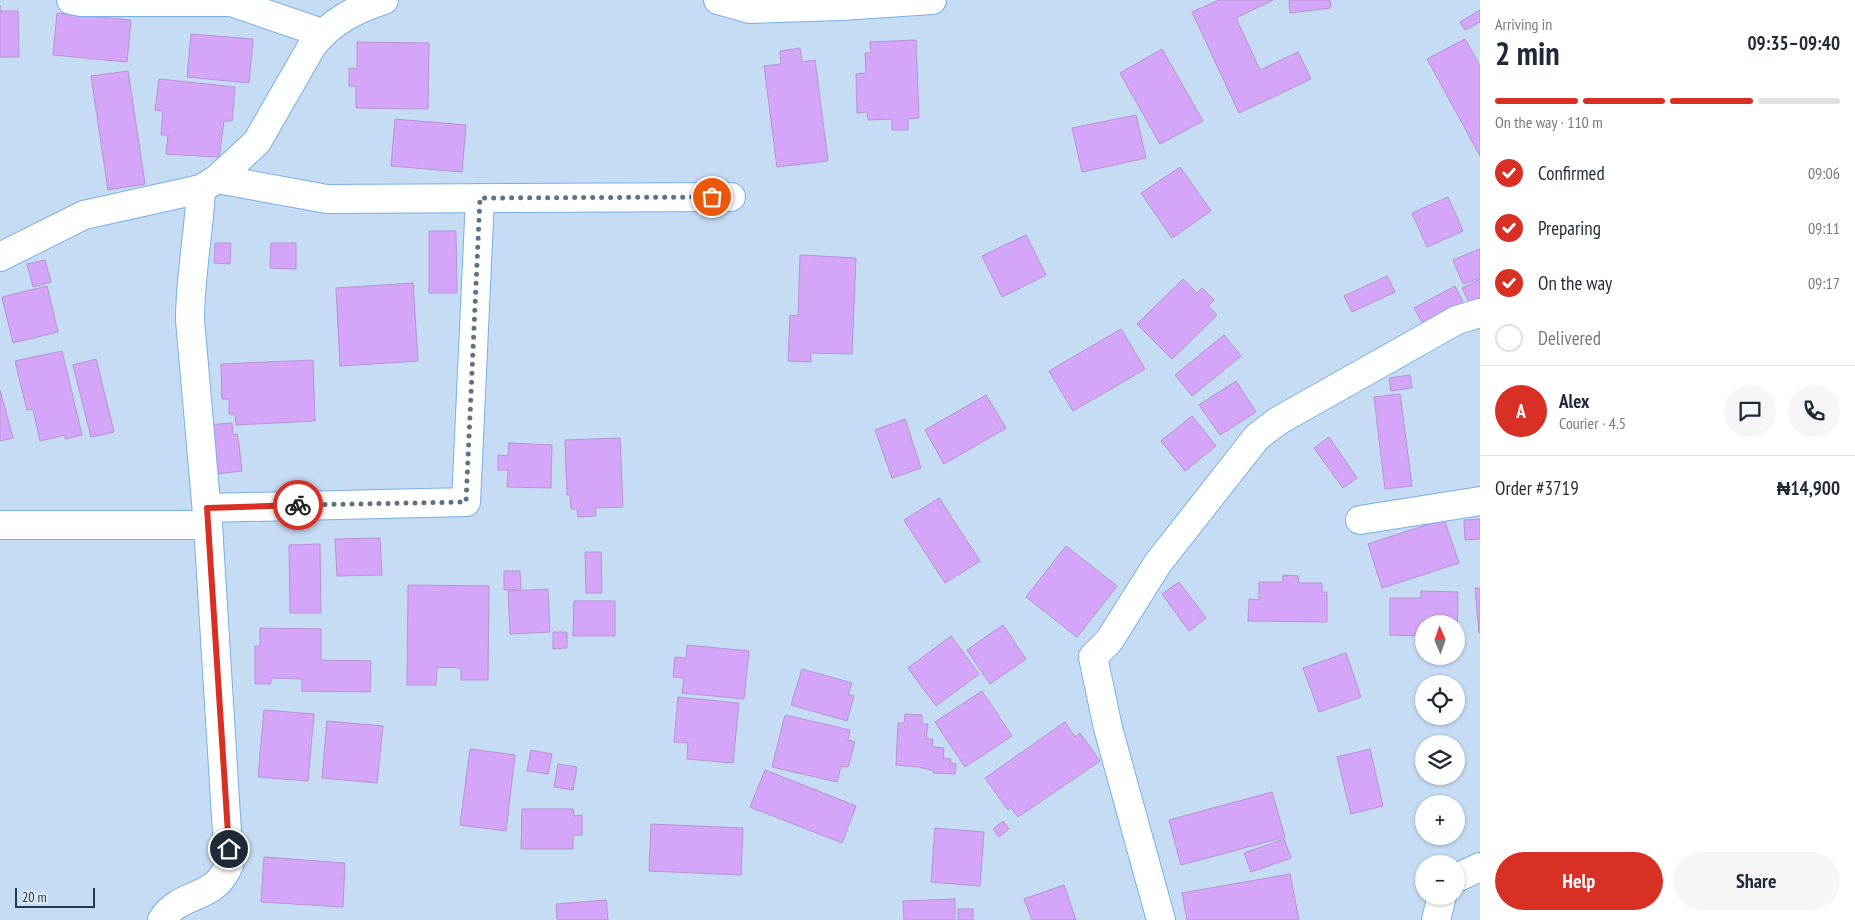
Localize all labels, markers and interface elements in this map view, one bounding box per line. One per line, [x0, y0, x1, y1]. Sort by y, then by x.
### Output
text: Arriving in [1495, 14, 1552, 34]
text: 09:35–09:40 [1747, 31, 1840, 55]
text: 2 min [1495, 32, 1560, 74]
text: On the way · 110 m [1495, 112, 1603, 132]
icon: check [1495, 159, 1523, 187]
text: Confirmed [1538, 161, 1605, 185]
text: 09:06 [1808, 163, 1840, 183]
pin [691, 176, 733, 218]
icon: bag [698, 183, 726, 211]
icon: check [1495, 214, 1523, 242]
text: Preparing [1538, 216, 1601, 240]
text: 09:11 [1808, 218, 1840, 238]
icon: check [1495, 269, 1523, 297]
text: On the way [1538, 271, 1612, 295]
text: 09:17 [1808, 273, 1840, 293]
text: Delivered [1538, 326, 1601, 350]
button: chat [1724, 385, 1776, 437]
button: phone [1788, 385, 1840, 437]
text: Alex [1559, 389, 1589, 413]
text: A [1516, 399, 1526, 423]
text: Courier · 4.5 [1559, 413, 1626, 433]
text: Order #3719 [1495, 476, 1579, 500]
text: ₦14,900 [1777, 476, 1840, 500]
courier [273, 480, 323, 530]
icon: bike [284, 491, 312, 519]
north arrow [1415, 615, 1465, 665]
map controls [1415, 615, 1465, 905]
button: locate [1415, 675, 1465, 725]
button: layers [1415, 735, 1465, 785]
button: + [1415, 795, 1465, 845]
pin [208, 828, 250, 870]
icon: home [215, 835, 243, 863]
button: Help [1495, 852, 1663, 910]
button: Share [1673, 852, 1840, 910]
button: − [1415, 855, 1465, 905]
scale bar [15, 885, 95, 908]
text: 20 m [22, 888, 47, 906]

